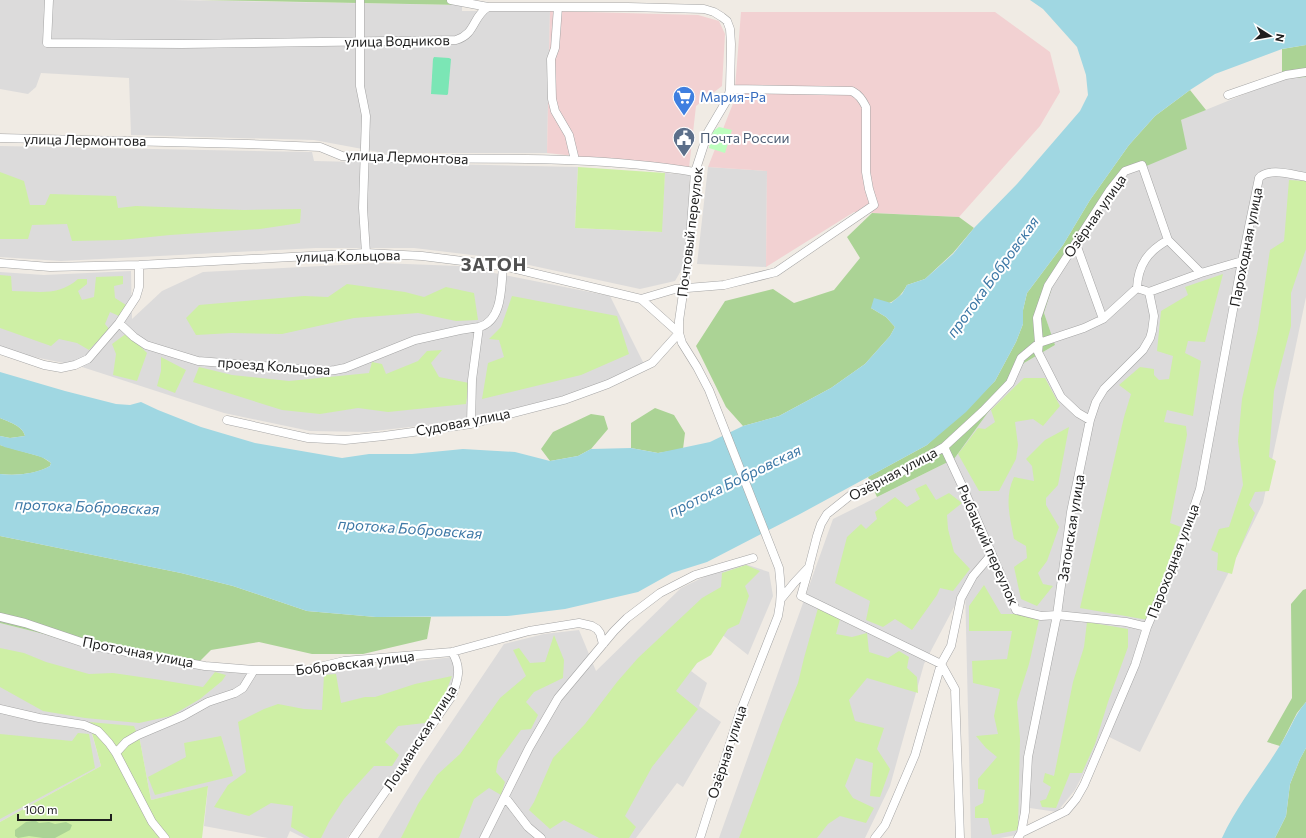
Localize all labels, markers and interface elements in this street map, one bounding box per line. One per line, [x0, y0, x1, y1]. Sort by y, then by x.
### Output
north arrow [1250, 16, 1290, 56]
street label: улица Водников [344, 31, 450, 50]
text: N [1273, 33, 1287, 43]
supermarket icon: Мария-Ра [671, 84, 697, 117]
place label: Мария-Ра [700, 88, 766, 105]
public building icon: Почта России [671, 125, 697, 158]
place label: Почта России [700, 129, 790, 146]
street label: улица Лермонтова [23, 130, 147, 149]
street label: улица Лермонтова [345, 146, 469, 167]
street label: Почтовый переулок [673, 165, 706, 298]
street label: Озёрная улица [1060, 171, 1129, 260]
street label: Пароходная улица [1226, 186, 1265, 308]
water label: протока Бобровская [942, 212, 1042, 340]
street label: улица Кольцова [296, 246, 400, 265]
district label: ЗАТОН [461, 253, 527, 275]
street label: проезд Кольцова [217, 353, 331, 378]
street label: Судовая улица [414, 404, 511, 439]
water label: протока Бобровская [666, 440, 804, 520]
street label: Озёрная улица [846, 443, 940, 504]
street label: Затонская улица [1054, 473, 1087, 583]
street label: Рыбацкий переулок [954, 482, 1023, 608]
water label: протока Бобровская [14, 494, 160, 518]
street label: Пароходная улица [1143, 501, 1202, 620]
water label: протока Бобровская [337, 514, 483, 542]
street label: Проточная улица [81, 632, 195, 671]
street label: Бобровская улица [295, 647, 415, 678]
street label: Лоцманская улица [379, 682, 460, 794]
street label: Озёрная улица [703, 703, 750, 801]
scale bar [18, 796, 111, 822]
text: 100 m [24, 802, 58, 816]

